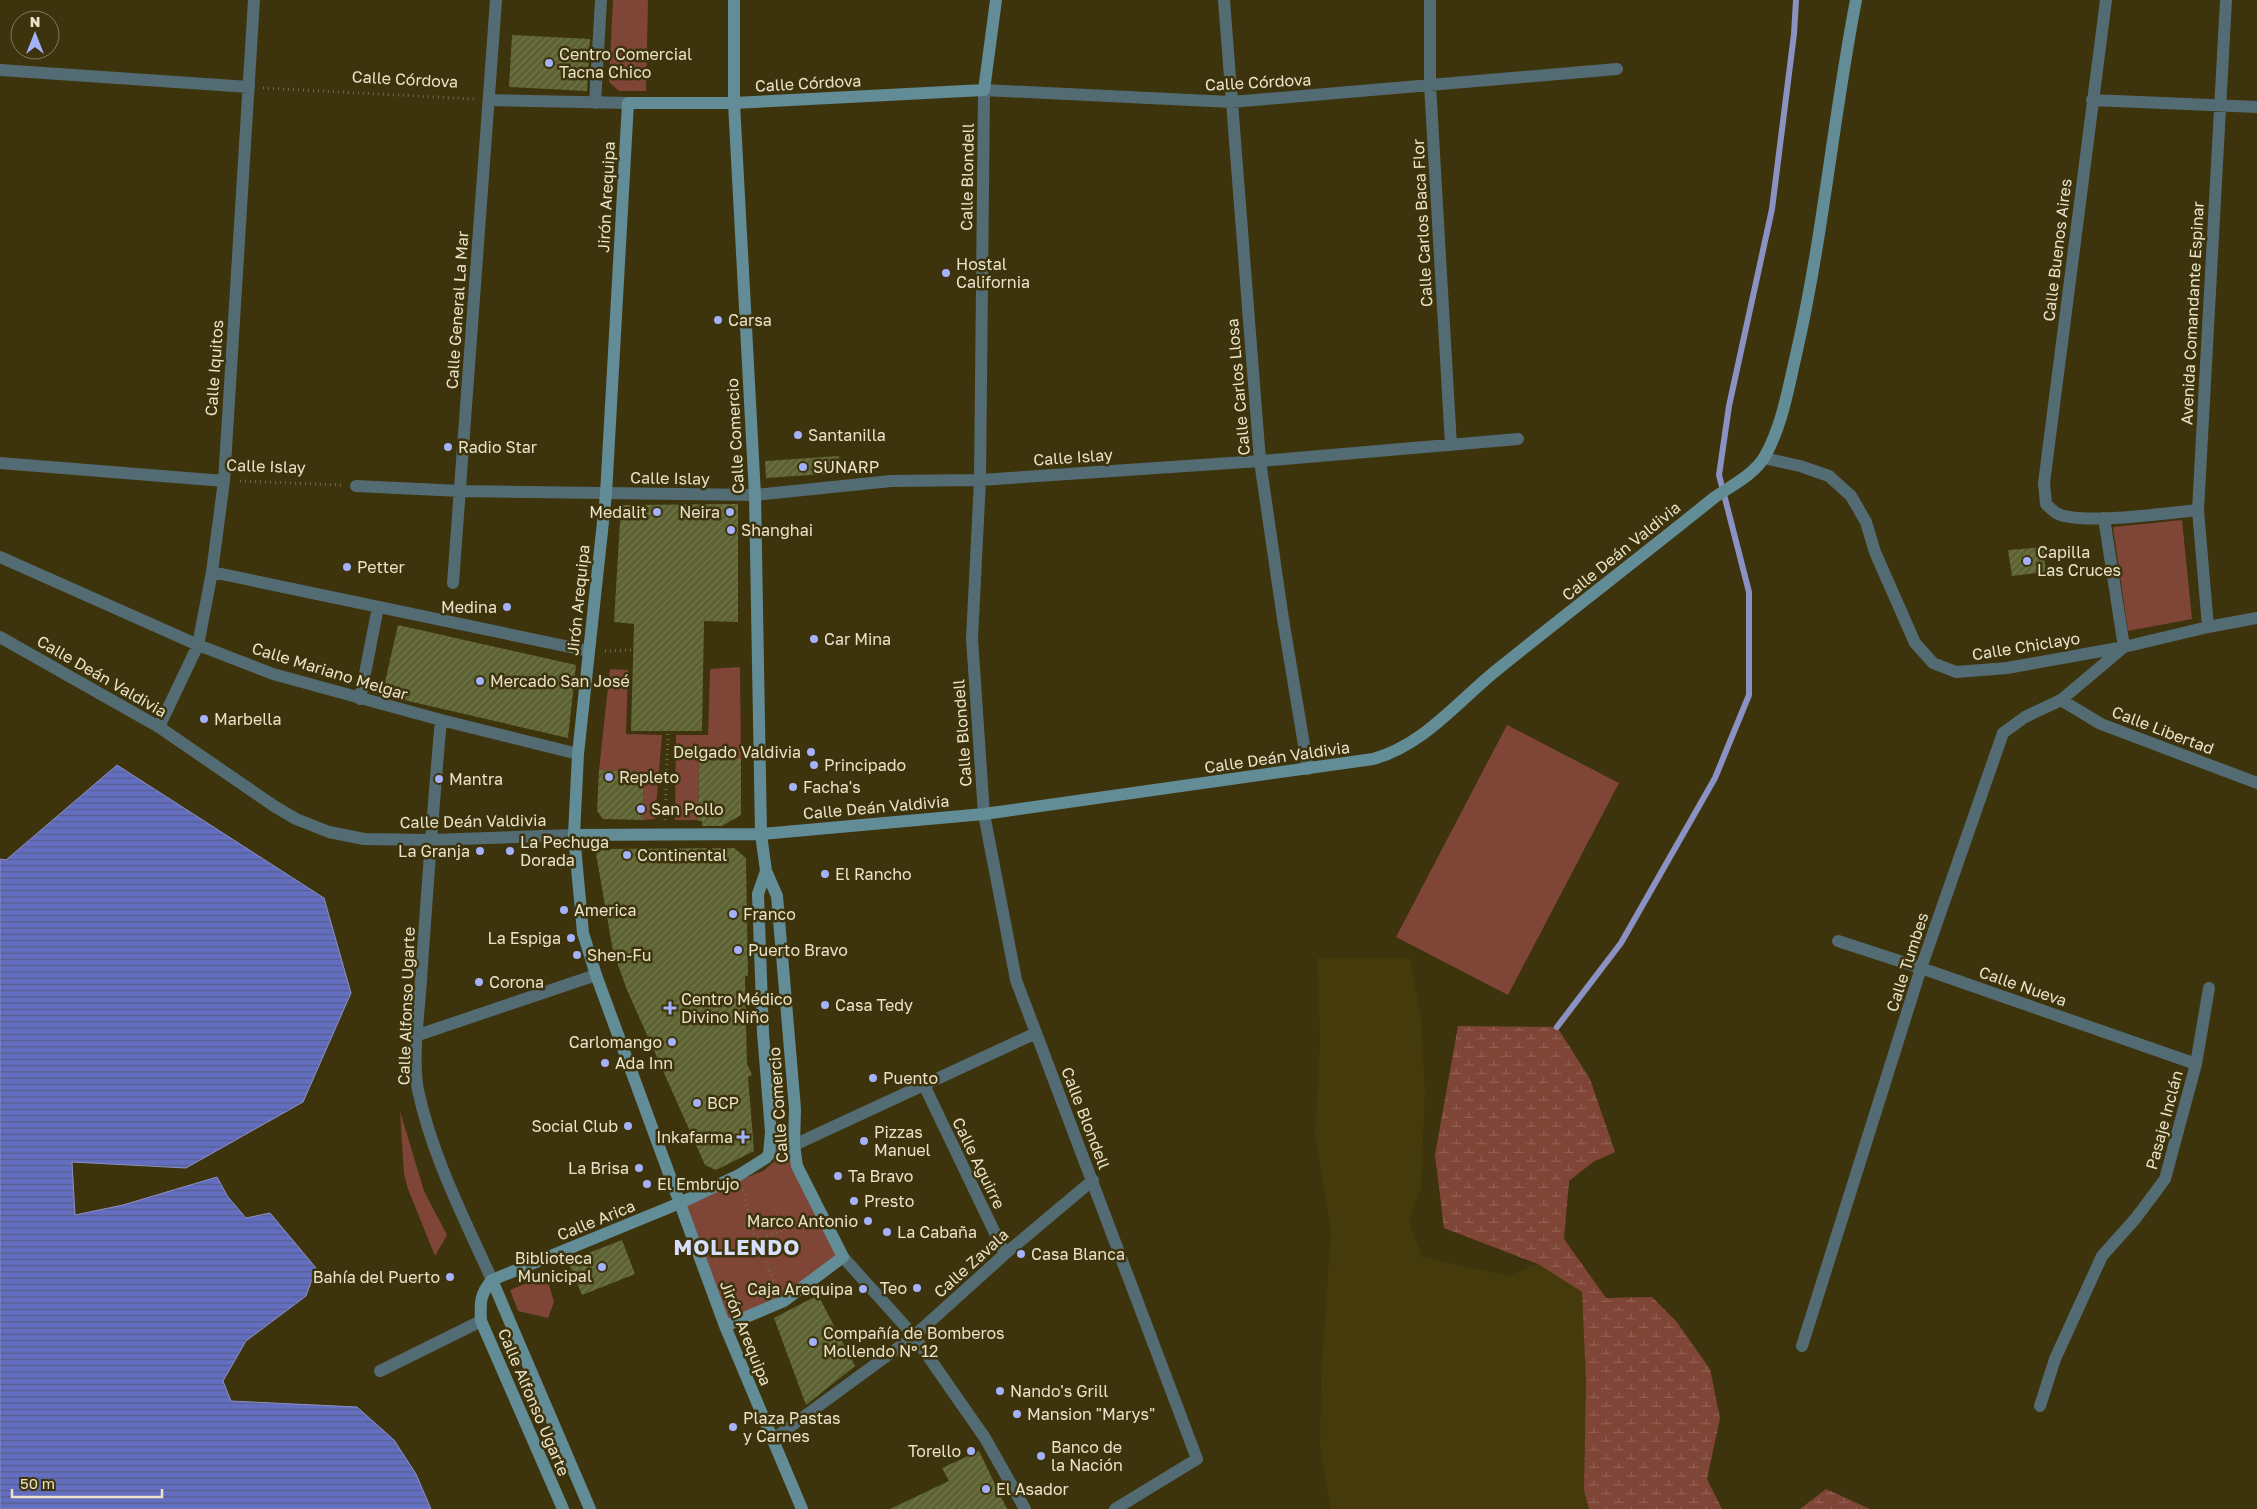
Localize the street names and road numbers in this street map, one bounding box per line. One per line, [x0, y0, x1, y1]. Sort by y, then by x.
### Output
street label: Calle Córdova [351, 66, 459, 92]
street label: Calle Córdova [1204, 69, 1312, 95]
street label: Calle Córdova [754, 70, 862, 96]
street label: Calle Blondell [956, 123, 978, 231]
street label: Calle Carlos Baca Flor [1408, 138, 1436, 308]
street label: Jirón Arequipa [593, 141, 619, 253]
street label: Calle Buenos Aires [2038, 177, 2076, 323]
street label: Avenida Comandante Espinar [2176, 201, 2208, 425]
street label: Calle General La Mar [441, 230, 473, 390]
street label: Calle Carlos Llosa [1222, 318, 1254, 456]
street label: Calle Iquitos [201, 319, 227, 417]
street label: Calle Comercio [722, 378, 748, 494]
street label: Calle Islay [1033, 444, 1113, 470]
street label: Calle Islay [226, 455, 306, 477]
street label: Calle Islay [630, 467, 710, 489]
street label: Calle Deán Valdivia [1558, 497, 1684, 605]
street label: Jirón Arequipa [562, 544, 594, 656]
street label: Calle Chiclayo [1971, 628, 2081, 664]
street label: Calle Deán Valdivia [33, 631, 171, 721]
street label: Calle Mariano Melgar [250, 638, 410, 704]
street label: Calle Blondell [948, 679, 976, 787]
street label: Calle Libertad [2109, 701, 2217, 759]
street label: Calle Deán Valdivia [1203, 737, 1351, 777]
street label: Calle Deán Valdivia [802, 791, 950, 823]
street label: Calle Deán Valdivia [399, 810, 547, 832]
street label: Calle Tumbes [1882, 910, 1932, 1014]
street label: Calle Alfonso Ugarte [393, 926, 419, 1086]
street label: Calle Nueva [1976, 962, 2070, 1010]
street label: Calle Comercio [764, 1046, 792, 1164]
street label: Calle Blondell [1057, 1064, 1115, 1172]
street label: Pasaje Inclán [2141, 1068, 2187, 1172]
street label: Calle Aguirre [948, 1114, 1010, 1212]
street label: Calle Arica [554, 1195, 638, 1245]
street label: Calle Zavala [930, 1224, 1012, 1302]
street label: Jirón Arequipa [716, 1278, 776, 1388]
street label: Calle Alfonso Ugarte [494, 1325, 574, 1479]

